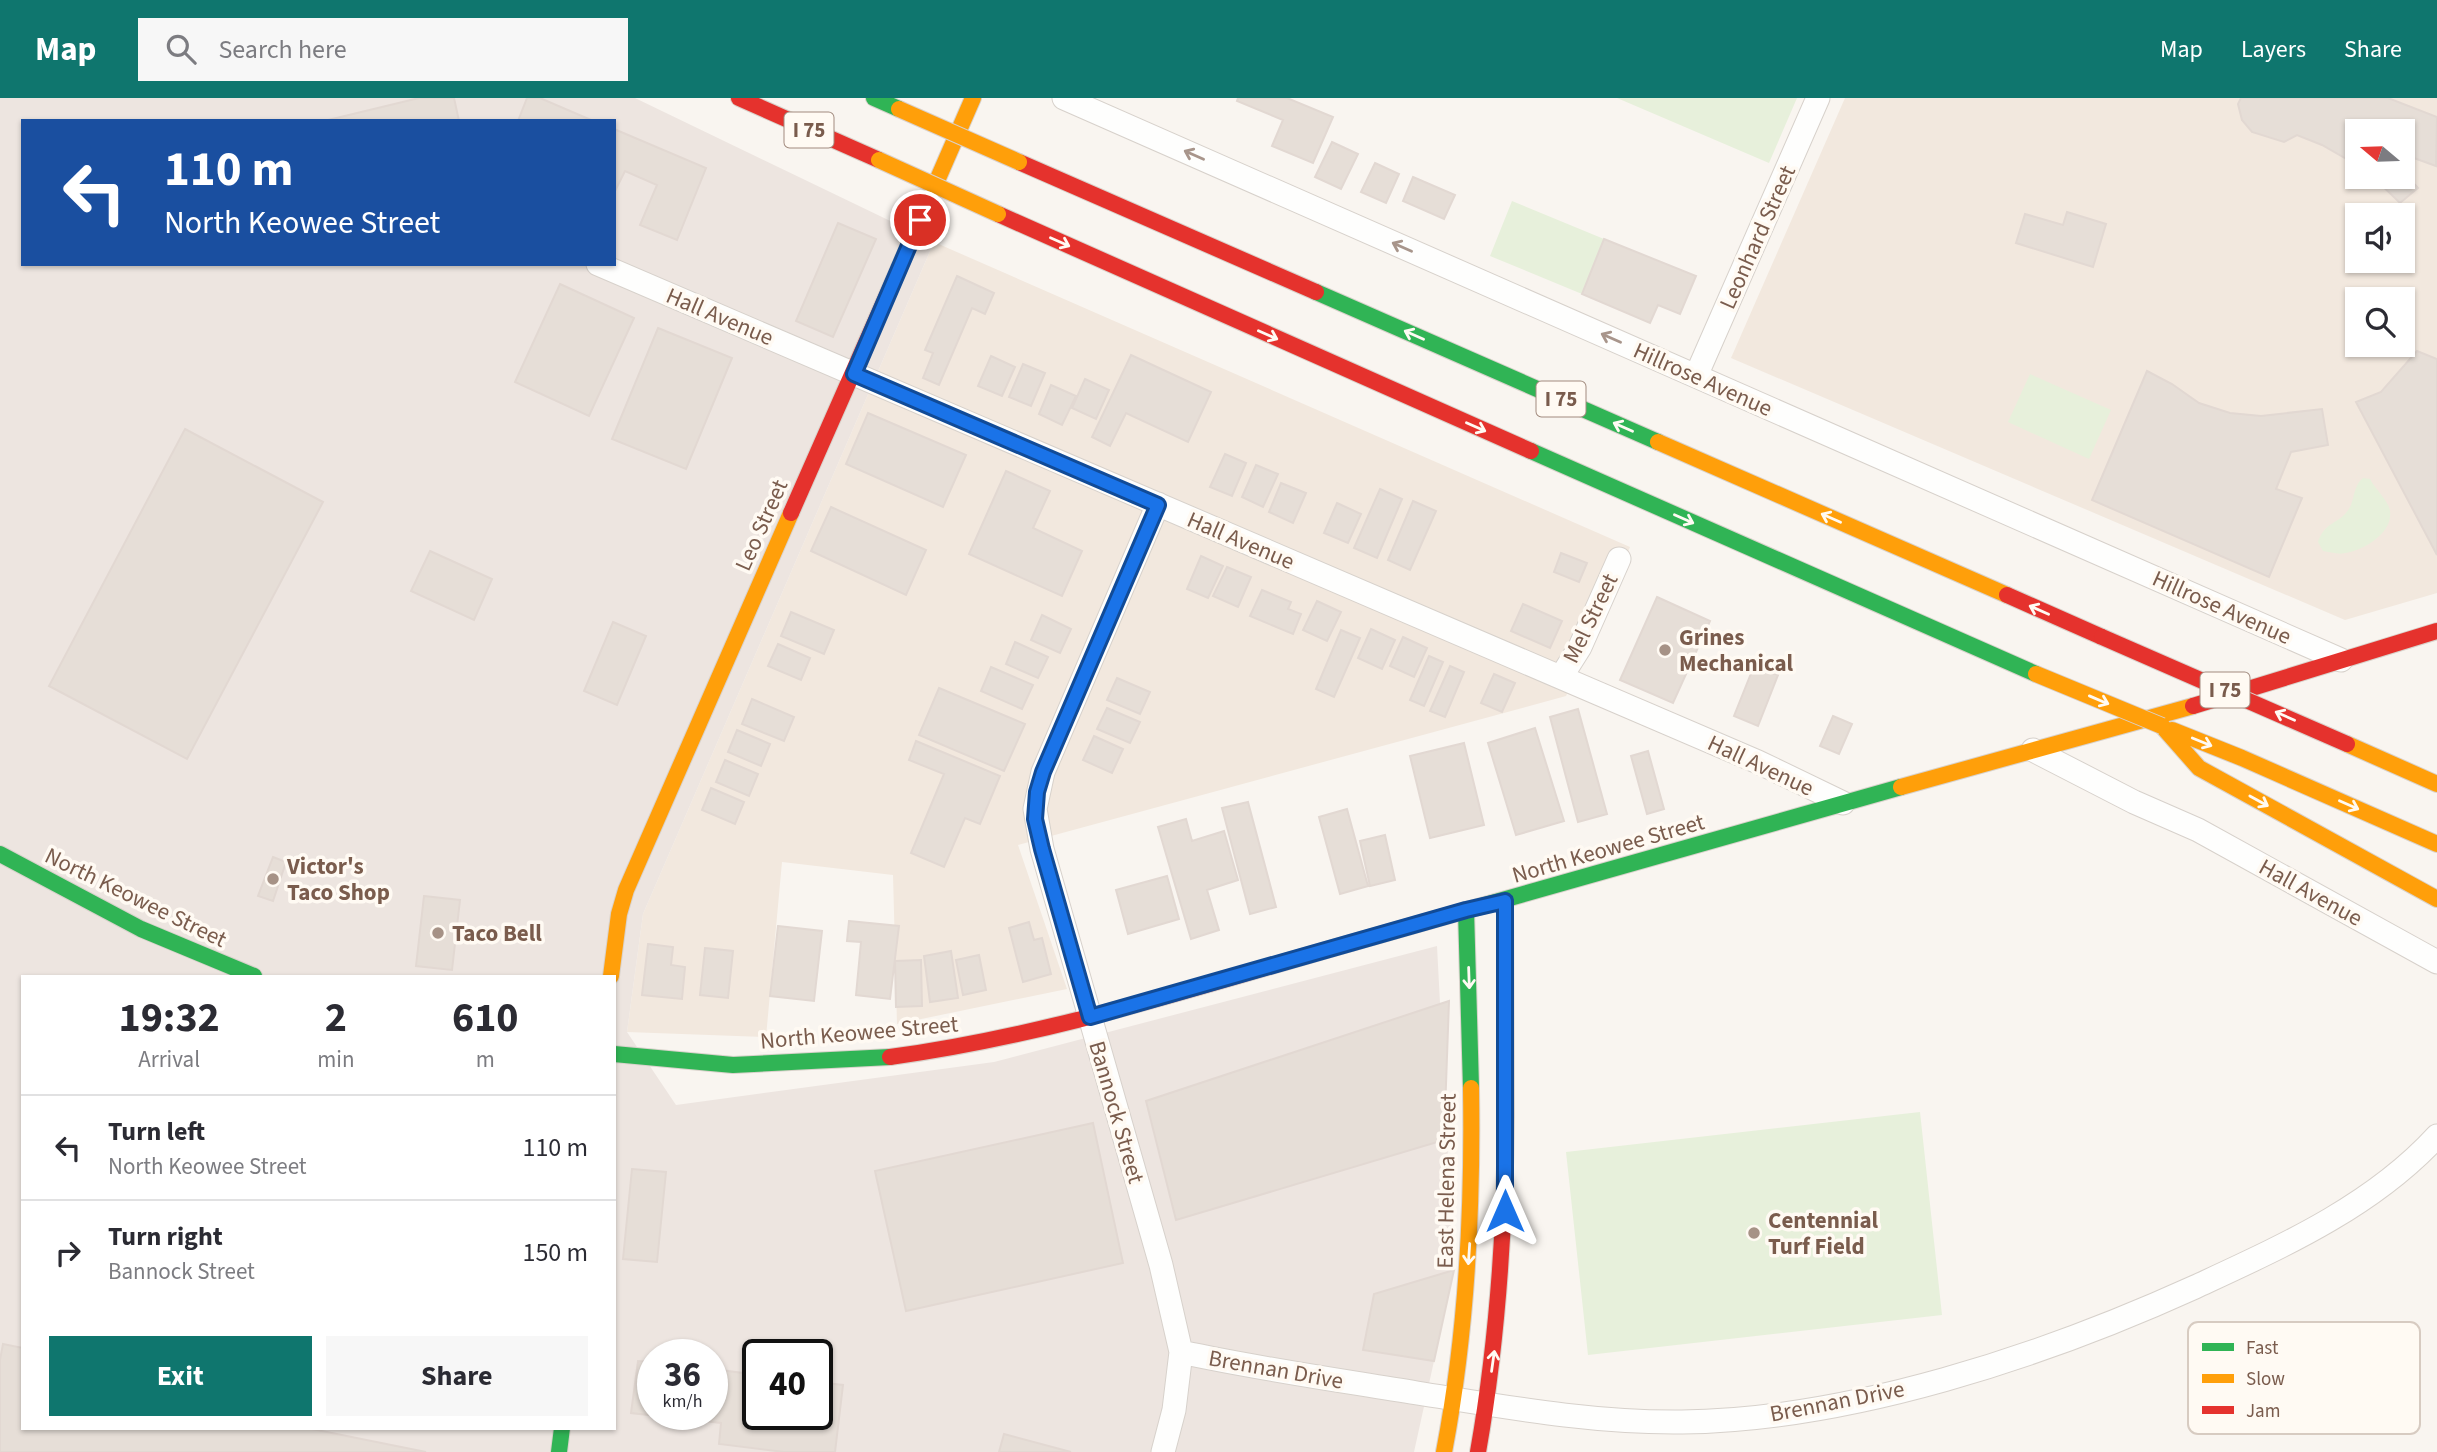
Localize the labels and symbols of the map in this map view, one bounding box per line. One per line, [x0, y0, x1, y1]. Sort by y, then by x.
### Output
road number: I 75 [784, 112, 834, 148]
north arrow [2345, 119, 2415, 189]
one-way arrow [1184, 148, 1205, 161]
street label: Leonhard Street [1711, 160, 1804, 314]
pin [890, 190, 950, 250]
one-way arrow [1049, 236, 1070, 249]
one-way arrow [1392, 240, 1414, 253]
street label: Hall Avenue [661, 279, 779, 354]
one-way arrow [1404, 328, 1426, 341]
one-way arrow [1257, 329, 1278, 342]
one-way arrow [1600, 331, 1622, 344]
street label: Hillrose Avenue [1628, 334, 1778, 425]
road number: I 75 [1536, 382, 1586, 416]
one-way arrow [1612, 420, 1634, 433]
one-way arrow [1465, 421, 1486, 434]
street label: Leo Street [727, 474, 796, 576]
street label: Hall Avenue [1182, 503, 1300, 578]
one-way arrow [1821, 511, 1842, 524]
one-way arrow [1673, 513, 1694, 526]
street label: Hillrose Avenue [2147, 562, 2297, 653]
street label: Mel Street [1555, 568, 1626, 669]
one-way arrow [2029, 603, 2050, 616]
place label: Grines Mechanical [1679, 621, 1794, 680]
marker: Grines Mechanical [1657, 642, 1673, 658]
road number: I 75 [2200, 672, 2250, 708]
one-way arrow [2088, 694, 2109, 707]
one-way arrow [2275, 709, 2296, 722]
street label: Hall Avenue [1702, 726, 1819, 804]
one-way arrow [2190, 736, 2212, 749]
one-way arrow [2248, 794, 2268, 808]
one-way arrow [2338, 799, 2359, 812]
street label: North Keowee Street [1508, 805, 1708, 892]
street label: North Keowee Street [39, 839, 232, 956]
place label: Victor's Taco Shop [286, 850, 390, 909]
street label: Hall Avenue [2253, 850, 2369, 934]
marker: Victor's Taco Shop [265, 871, 281, 887]
place label: Taco Bell [452, 917, 542, 950]
marker: Taco Bell [430, 925, 446, 941]
one-way arrow [1462, 966, 1476, 989]
street label: North Keowee Street [759, 1007, 960, 1058]
street label: Bannock Street [1080, 1037, 1153, 1187]
street label: East Helena Street [1428, 1093, 1465, 1269]
position arrow [1468, 1174, 1542, 1248]
place label: Centennial Turf Field [1768, 1204, 1879, 1263]
marker: Centennial Turf Field [1746, 1225, 1762, 1241]
one-way arrow [1463, 1243, 1476, 1266]
legend [2188, 1322, 2420, 1434]
text: Fast [2246, 1335, 2279, 1362]
speed limit sign: 40 [742, 1339, 833, 1430]
street label: Brennan Drive [1206, 1341, 1346, 1398]
one-way arrow [1487, 1350, 1500, 1372]
text: Slow [2246, 1366, 2285, 1393]
street label: Brennan Drive [1767, 1372, 1907, 1431]
text: Jam [2246, 1398, 2280, 1425]

